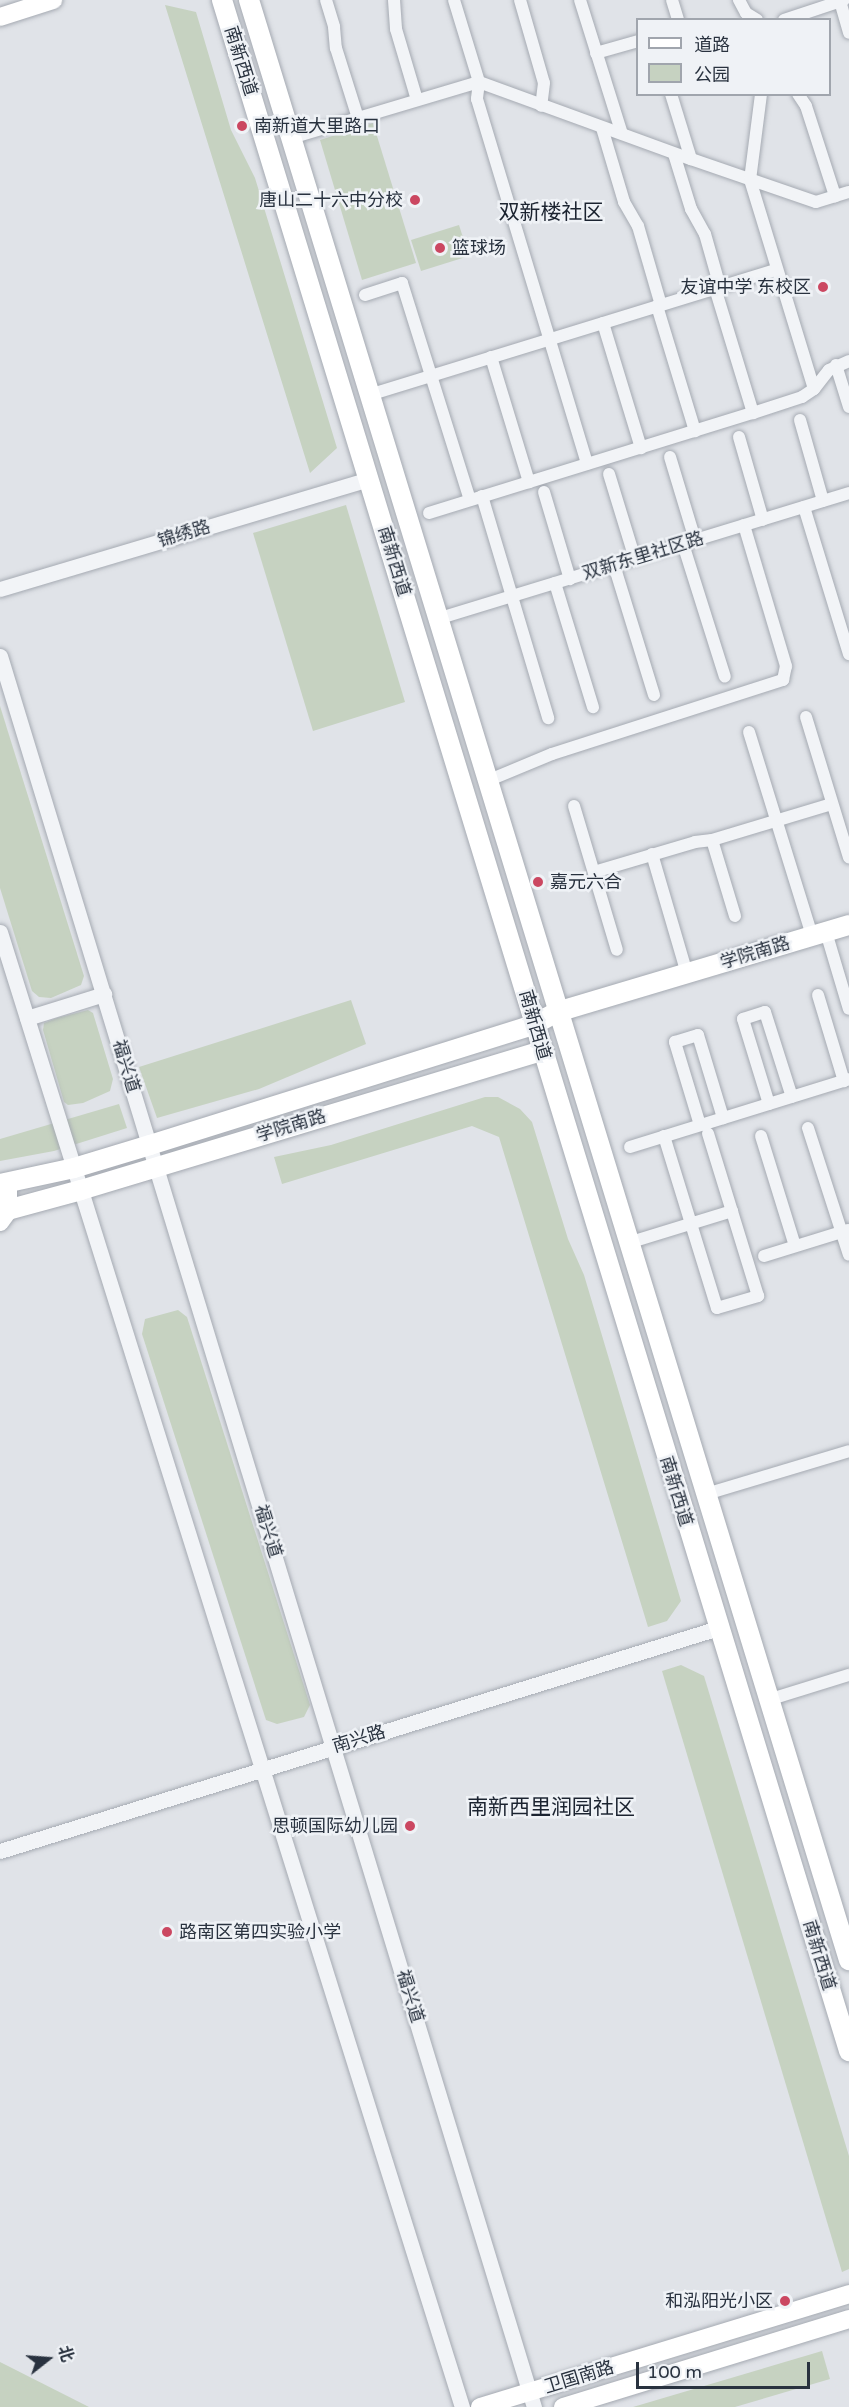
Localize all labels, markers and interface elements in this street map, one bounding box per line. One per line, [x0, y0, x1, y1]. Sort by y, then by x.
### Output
legend [636, 18, 831, 96]
street label: 南新西道 [220, 23, 262, 99]
text: 道路 [694, 34, 730, 56]
text: 公园 [694, 64, 730, 86]
place label: 南新道大里路口 [254, 115, 380, 137]
marker: 南新道大里路口 [235, 119, 249, 133]
place label: 唐山二十六中分校 [259, 189, 403, 211]
marker: 唐山二十六中分校 [408, 193, 422, 207]
district label: 双新楼社区 [499, 200, 603, 226]
place label: 篮球场 [452, 237, 506, 259]
marker: 篮球场 [433, 241, 447, 255]
place label: 友谊中学 东校区 [680, 276, 811, 298]
marker: 友谊中学 东校区 [816, 280, 830, 294]
street label: 锦绣路 [155, 516, 213, 552]
street label: 南新西道 [373, 523, 415, 599]
street label: 双新东里社区路 [580, 527, 706, 585]
place label: 嘉元六合 [550, 871, 622, 893]
marker: 嘉元六合 [531, 875, 545, 889]
street label: 学院南路 [717, 932, 793, 974]
street label: 南新西道 [515, 987, 555, 1063]
street label: 福兴道 [108, 1037, 144, 1095]
street label: 学院南路 [253, 1105, 329, 1147]
street label: 南新西道 [655, 1453, 697, 1529]
street label: 福兴道 [250, 1502, 286, 1560]
street label: 南兴路 [330, 1721, 388, 1757]
district label: 南新西里润园社区 [467, 1795, 635, 1821]
place label: 思顿国际幼儿园 [272, 1815, 398, 1837]
marker: 思顿国际幼儿园 [403, 1819, 417, 1833]
street label: 南新西道 [798, 1917, 840, 1993]
place label: 路南区第四实验小学 [179, 1921, 341, 1943]
marker: 路南区第四实验小学 [160, 1925, 174, 1939]
street label: 福兴道 [392, 1967, 428, 2025]
place label: 和泓阳光小区 [665, 2290, 773, 2312]
marker: 和泓阳光小区 [778, 2294, 792, 2308]
north arrow [18, 2329, 78, 2389]
text: 北 [53, 2343, 77, 2364]
scale bar [639, 2350, 813, 2388]
street label: 卫国南路 [541, 2356, 617, 2398]
text: 100 m [647, 2361, 702, 2383]

